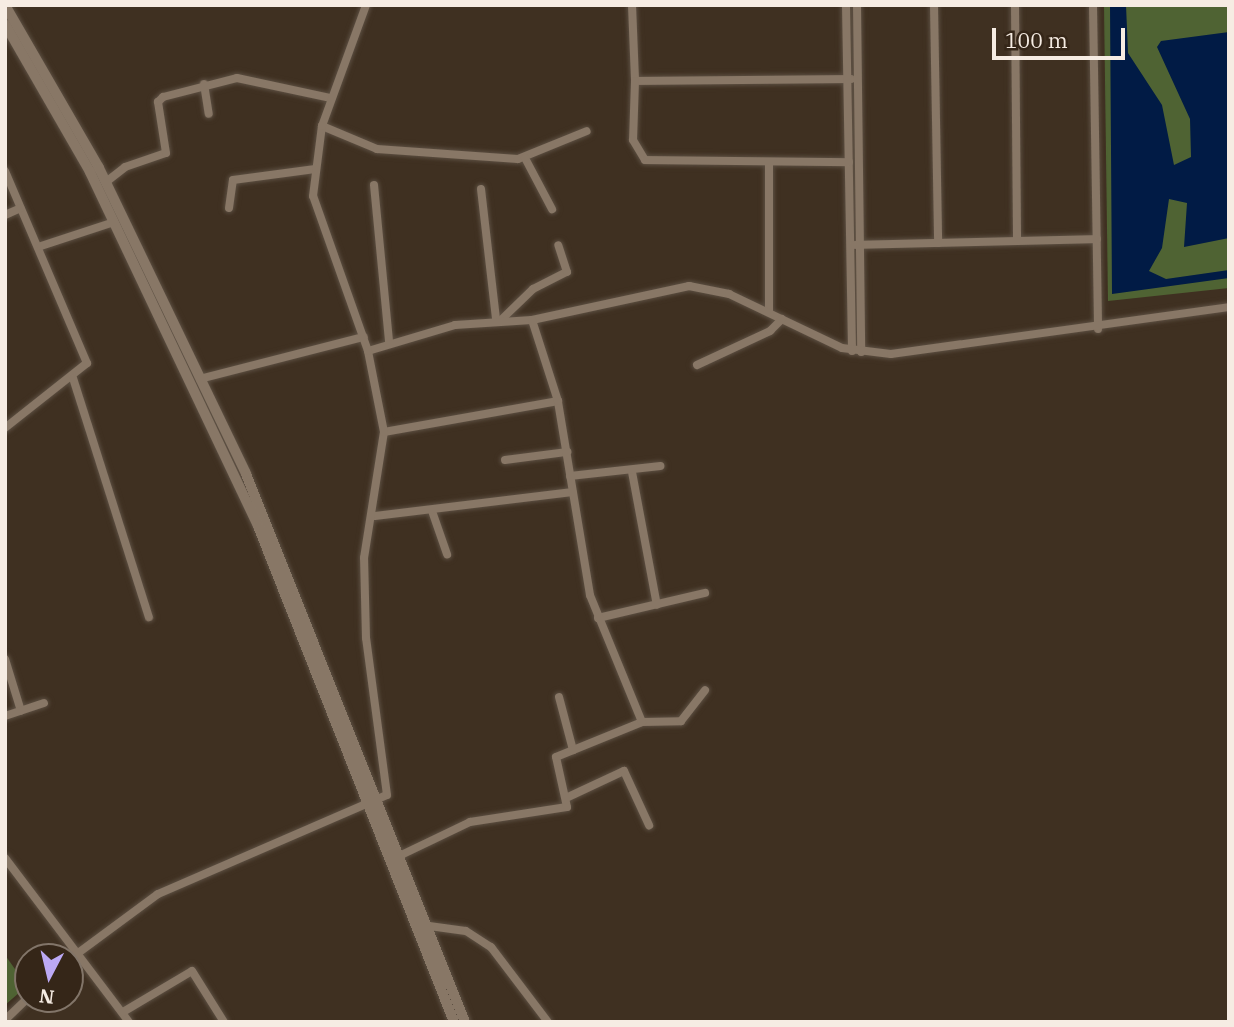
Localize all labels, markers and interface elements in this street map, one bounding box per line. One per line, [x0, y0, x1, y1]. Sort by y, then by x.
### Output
scale bar [996, 14, 1129, 58]
text: 100 m [1005, 26, 1068, 54]
north arrow [14, 943, 84, 1013]
text: N [38, 984, 56, 1010]

